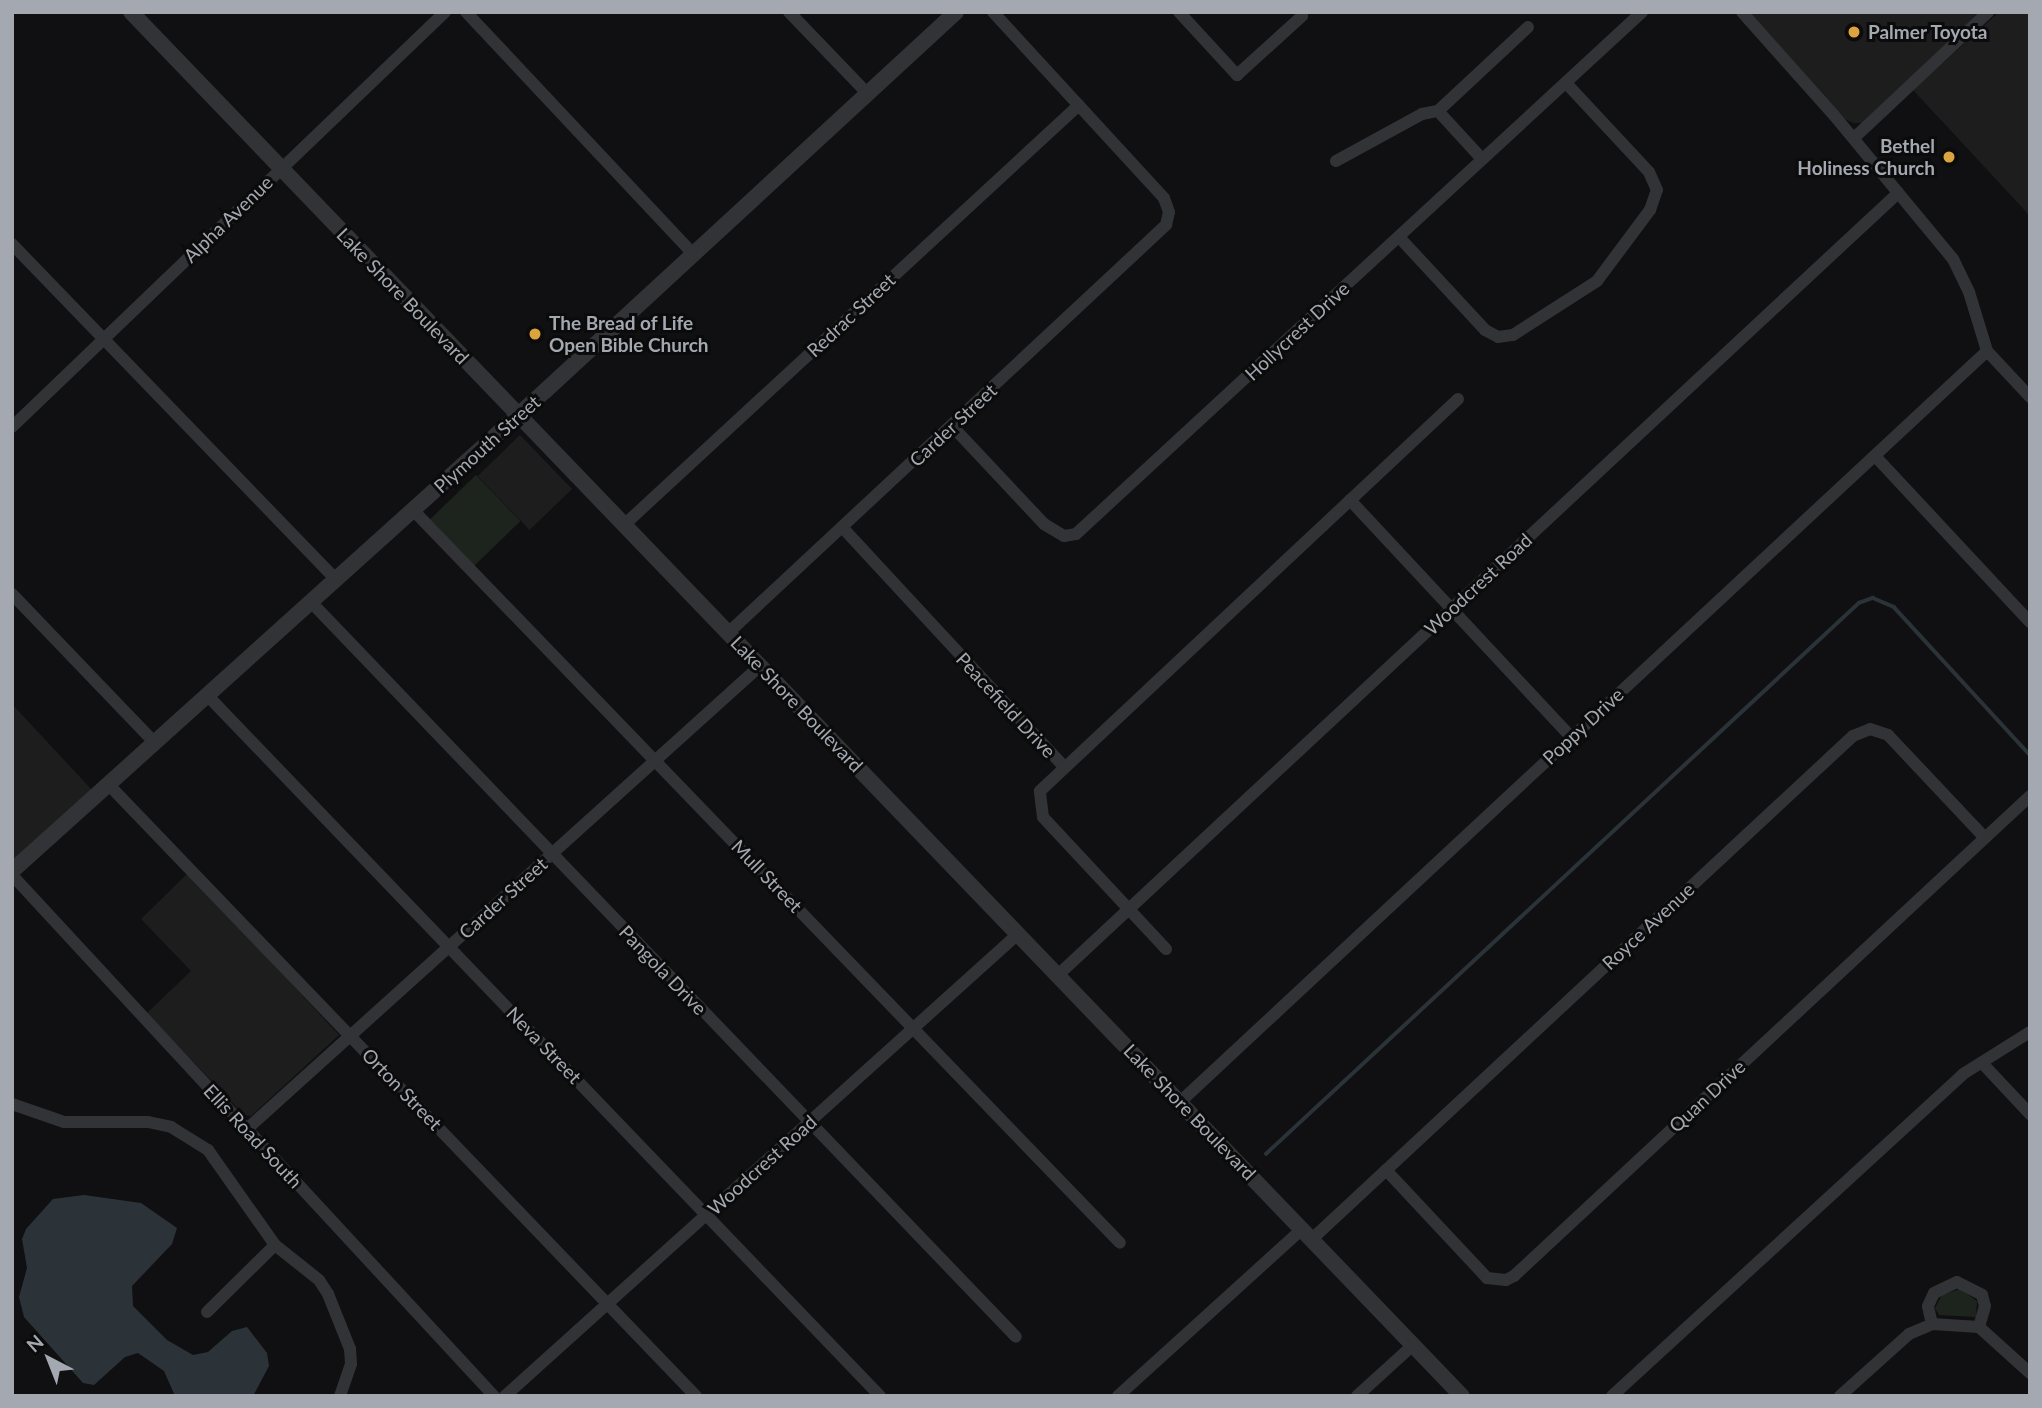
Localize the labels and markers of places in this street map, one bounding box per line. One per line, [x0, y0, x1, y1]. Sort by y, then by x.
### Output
place label: Palmer Toyota [1868, 21, 1988, 43]
marker: Palmer Toyota [1846, 24, 1862, 40]
place label: Bethel Holiness Church [1797, 135, 1935, 179]
marker: Bethel Holiness Church [1941, 149, 1957, 165]
place label: The Bread of Life Open Bible Church [549, 312, 709, 356]
marker: The Bread of Life Open Bible Church [527, 326, 543, 342]

